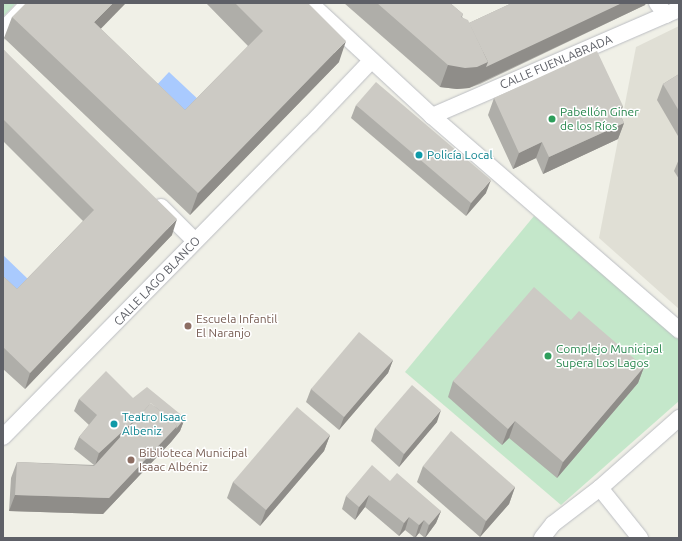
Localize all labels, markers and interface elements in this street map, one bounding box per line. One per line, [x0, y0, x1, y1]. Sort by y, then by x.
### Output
street label: CALLE FUENLABRADA [498, 32, 614, 92]
place label: Pabellón Giner de los Ríos [560, 105, 639, 133]
marker: Pabellón Giner de los Ríos [547, 114, 557, 124]
place label: Policía Local [427, 148, 493, 162]
marker: Policía Local [414, 150, 424, 160]
street label: CALLE LAGO BLANCO [111, 233, 203, 329]
place label: Escuela Infantil El Naranjo [196, 312, 277, 340]
marker: Escuela Infantil El Naranjo [183, 321, 193, 331]
place label: Complejo Municipal Supera Los Lagos [556, 342, 662, 370]
marker: Complejo Municipal Supera Los Lagos [543, 351, 553, 361]
place label: Teatro Isaac Albeniz [122, 410, 186, 438]
marker: Teatro Isaac Albeniz [109, 419, 119, 429]
place label: Biblioteca Municipal Isaac Albéniz [139, 446, 247, 474]
marker: Biblioteca Municipal Isaac Albéniz [126, 455, 136, 465]

